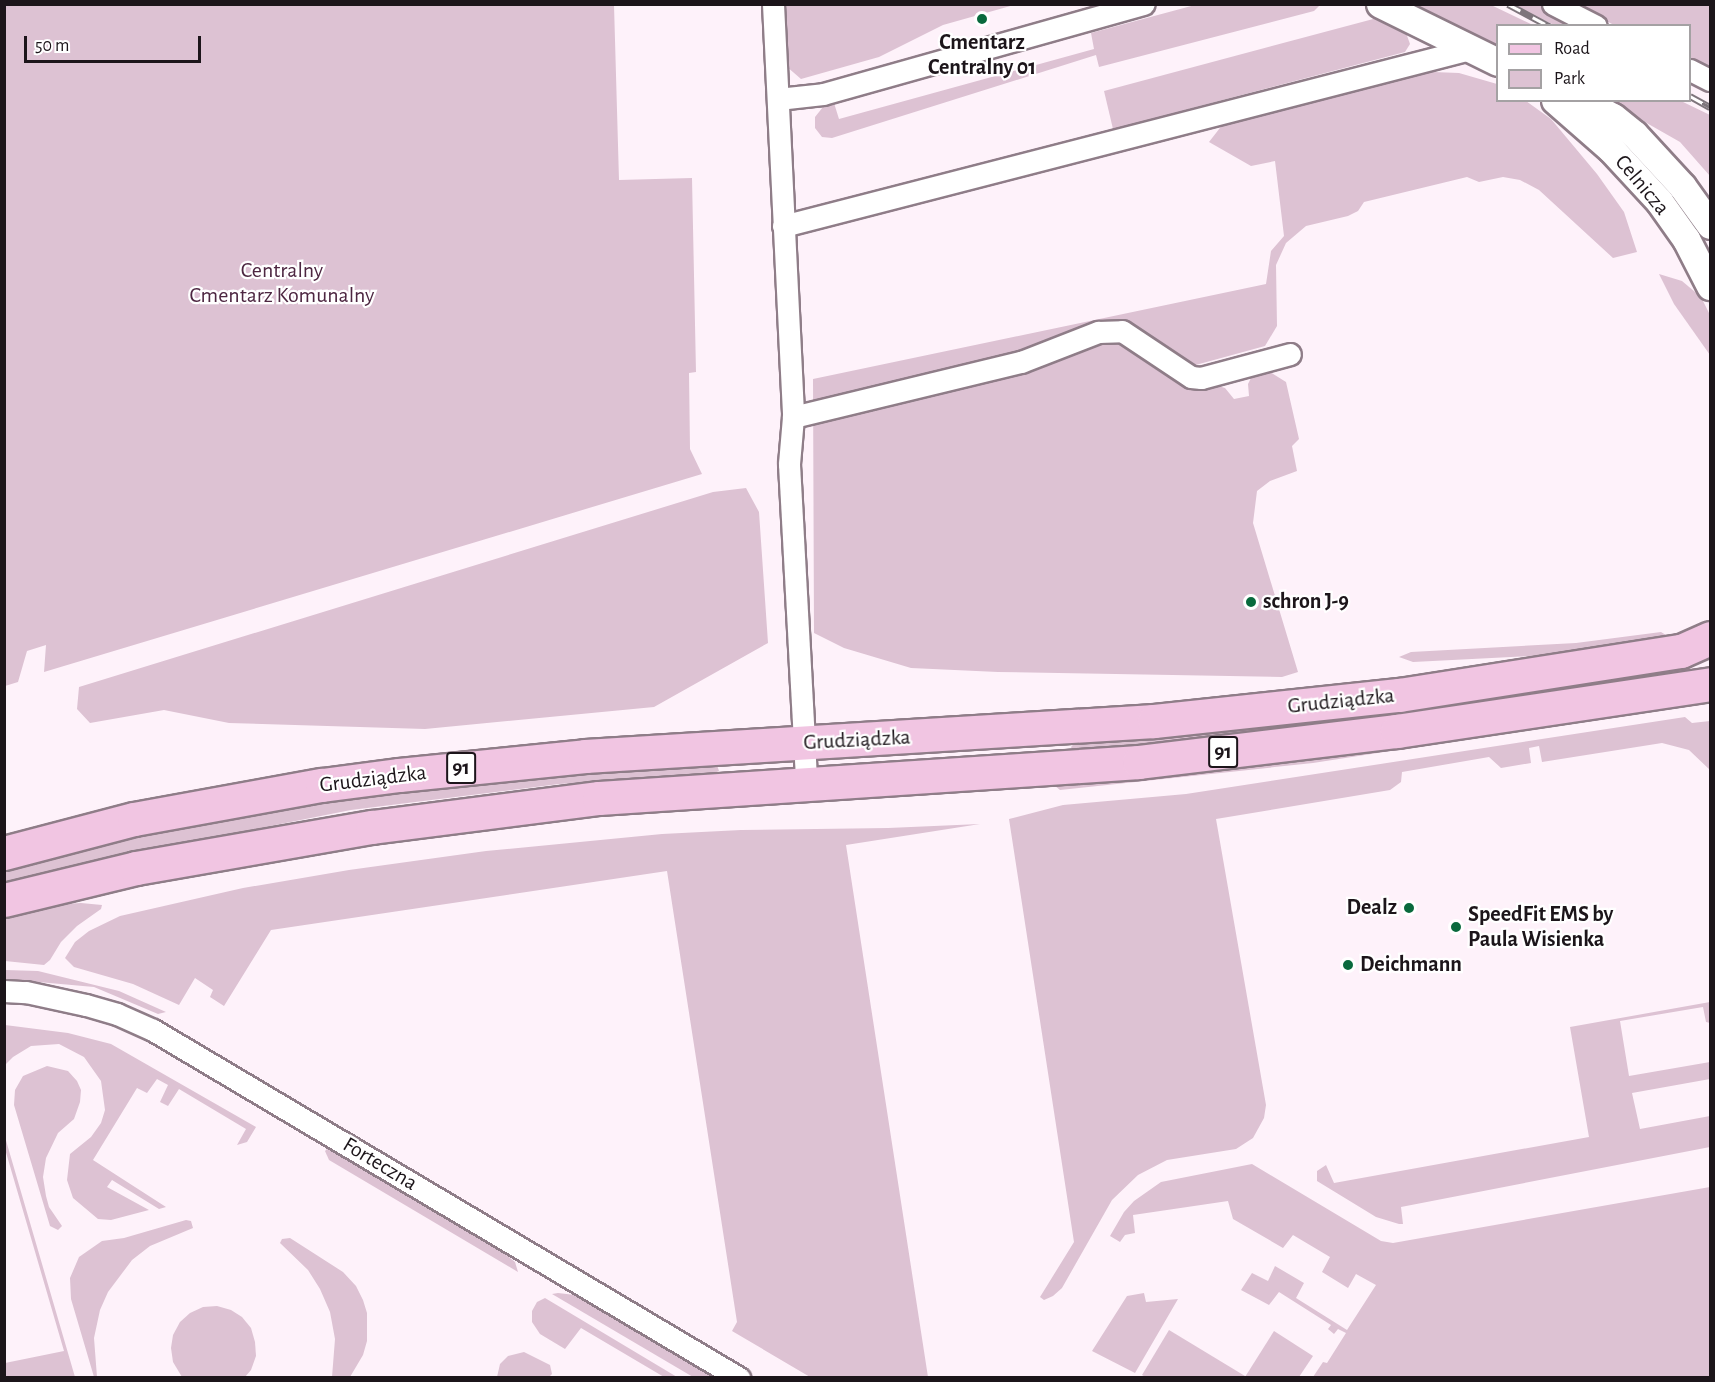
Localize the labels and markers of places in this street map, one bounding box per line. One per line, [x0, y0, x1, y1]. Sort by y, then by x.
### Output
marker: Cmentarz Centralny 01 [975, 12, 989, 26]
place label: Cmentarz Centralny 01 [928, 29, 1036, 80]
place label: schron J-9 [1263, 589, 1349, 615]
marker: schron J-9 [1244, 595, 1258, 609]
place label: Dealz [1347, 895, 1397, 921]
marker: Dealz [1402, 901, 1416, 915]
place label: SpeedFit EMS by Paula Wisienka [1468, 901, 1613, 952]
marker: SpeedFit EMS by Paula Wisienka [1449, 920, 1463, 934]
place label: Deichmann [1360, 952, 1462, 978]
marker: Deichmann [1341, 958, 1355, 972]

